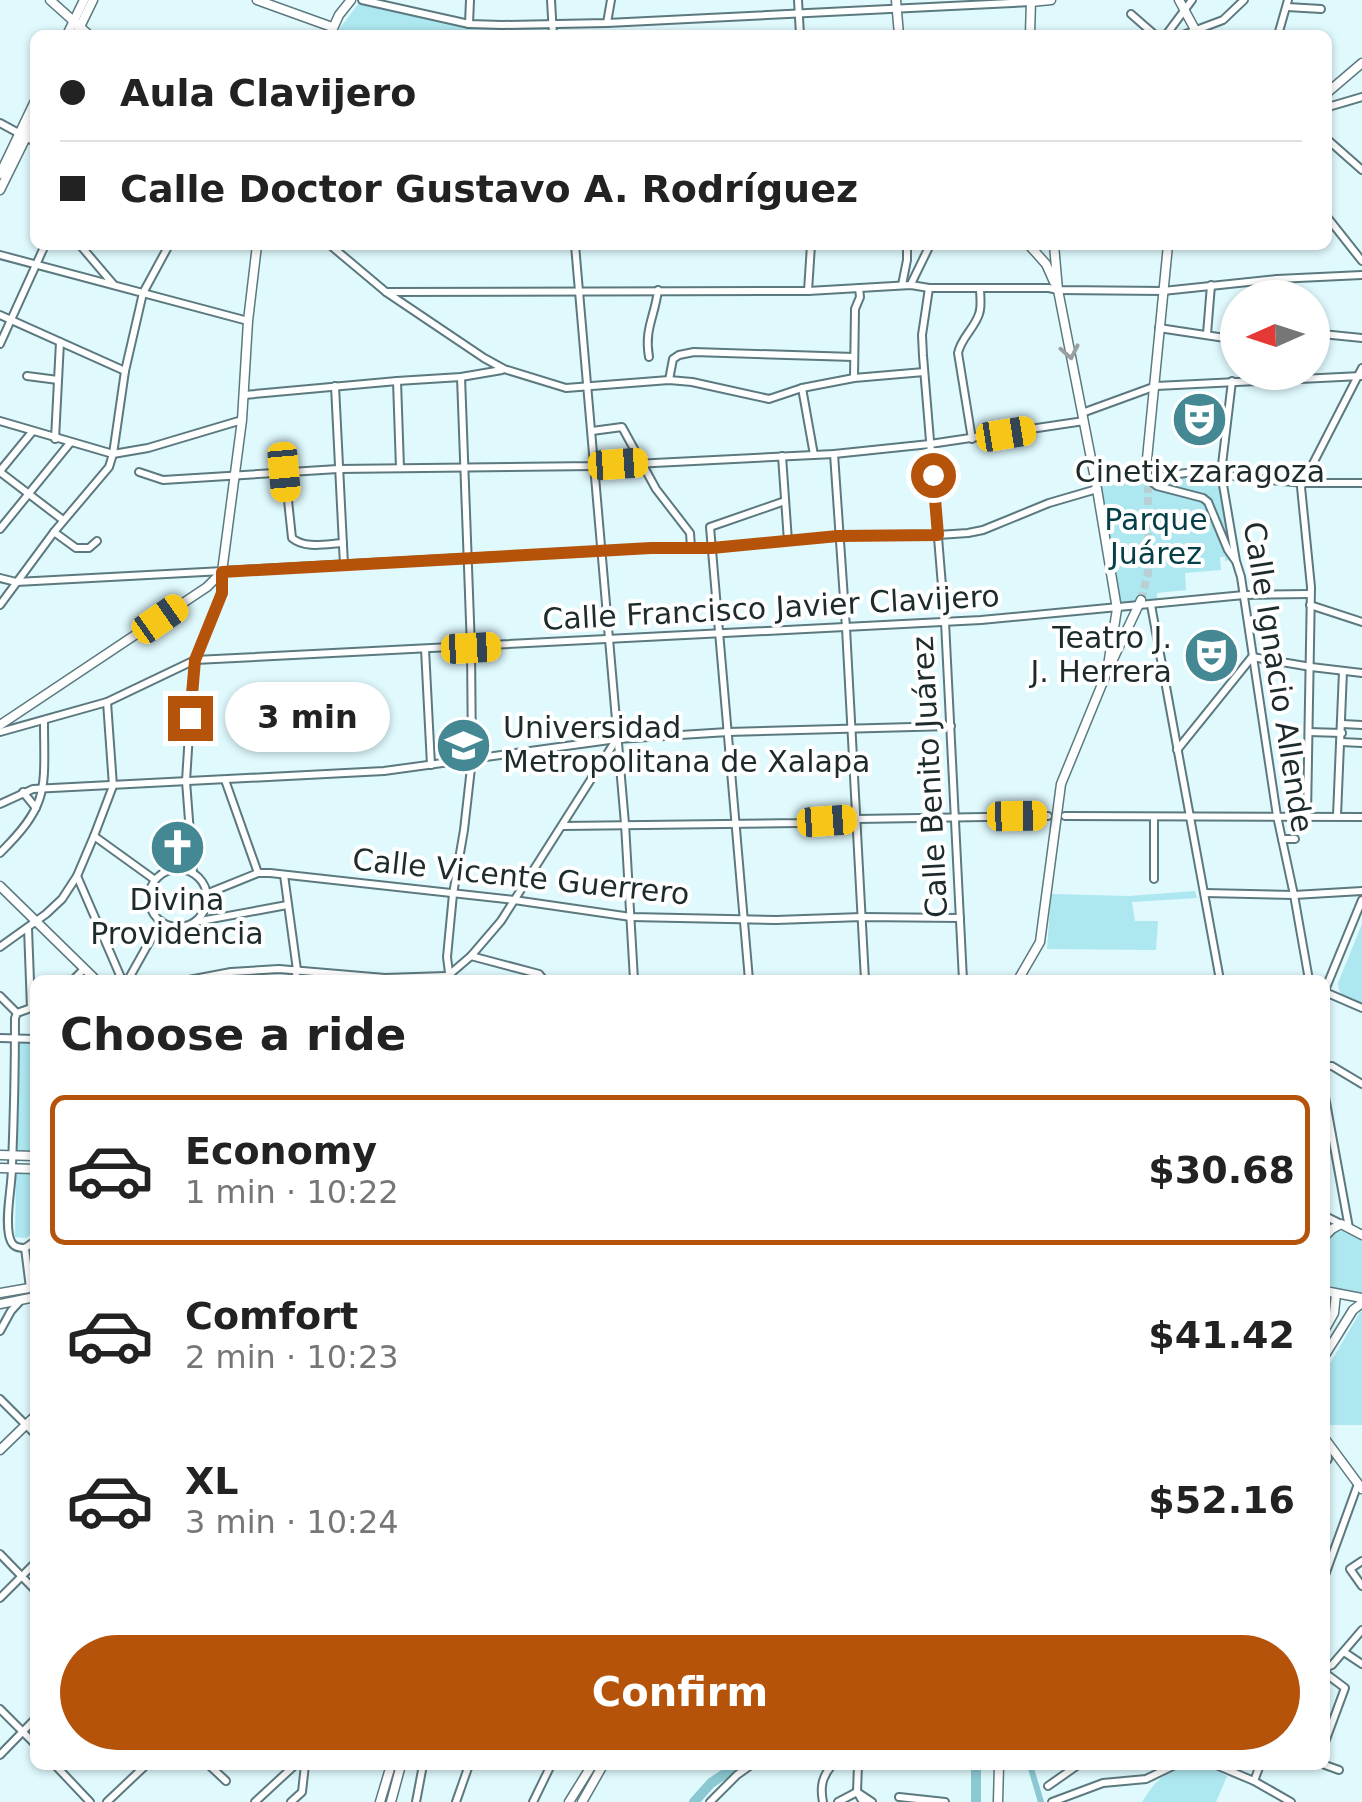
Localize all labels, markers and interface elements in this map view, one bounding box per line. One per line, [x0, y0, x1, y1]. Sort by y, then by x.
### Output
text: Aula Clavijero [120, 71, 416, 115]
text: Calle Doctor Gustavo A. Rodríguez [120, 167, 858, 211]
north arrow [1220, 280, 1330, 390]
map controls [1220, 280, 1330, 390]
one-way arrow [1059, 344, 1080, 360]
theatre icon: Cinetix zaragoza [1170, 390, 1230, 450]
car [974, 414, 1038, 454]
car [266, 441, 302, 503]
car [587, 447, 649, 481]
route start [911, 453, 956, 498]
place label: Cinetix zaragoza [1075, 454, 1325, 489]
park label: Parque Juárez [1104, 502, 1208, 571]
street label: Calle Ignacio Allende [1237, 519, 1320, 835]
street label: Calle Francisco Javier Clavijero [541, 578, 1001, 637]
car [127, 590, 193, 648]
place label: Teatro J. J. Herrera [1028, 620, 1172, 689]
theatre icon: Teatro J. J. Herrera [1181, 625, 1241, 685]
car [440, 631, 502, 665]
street label: Calle Benito Juárez [905, 635, 954, 919]
callout: 3 min [225, 683, 390, 753]
route end [168, 696, 213, 741]
text: 3 min [257, 698, 358, 736]
place label: Universidad Metropolitana de Xalapa [503, 710, 870, 779]
school or university icon: Universidad Metropolitana de Xalapa [434, 715, 494, 775]
car [987, 800, 1047, 832]
car [796, 804, 858, 838]
church icon: Divina Providencia [147, 818, 207, 878]
street label: Calle Vicente Guerrero [351, 841, 691, 912]
place label: Divina Providencia [90, 882, 264, 951]
text: Choose a ride [60, 1008, 406, 1061]
icon: car [65, 1125, 155, 1215]
text: Economy [185, 1129, 377, 1173]
text: $30.68 [1148, 1148, 1295, 1192]
text: 1 min · 10:22 [185, 1173, 399, 1211]
icon: car [65, 1290, 155, 1380]
text: Comfort [185, 1294, 358, 1338]
text: $41.42 [1148, 1313, 1295, 1357]
text: 2 min · 10:23 [185, 1338, 399, 1376]
icon: car [65, 1455, 155, 1545]
text: XL [185, 1459, 239, 1503]
text: $52.16 [1148, 1478, 1295, 1522]
text: 3 min · 10:24 [185, 1503, 399, 1541]
button: Confirm [60, 1635, 1300, 1750]

